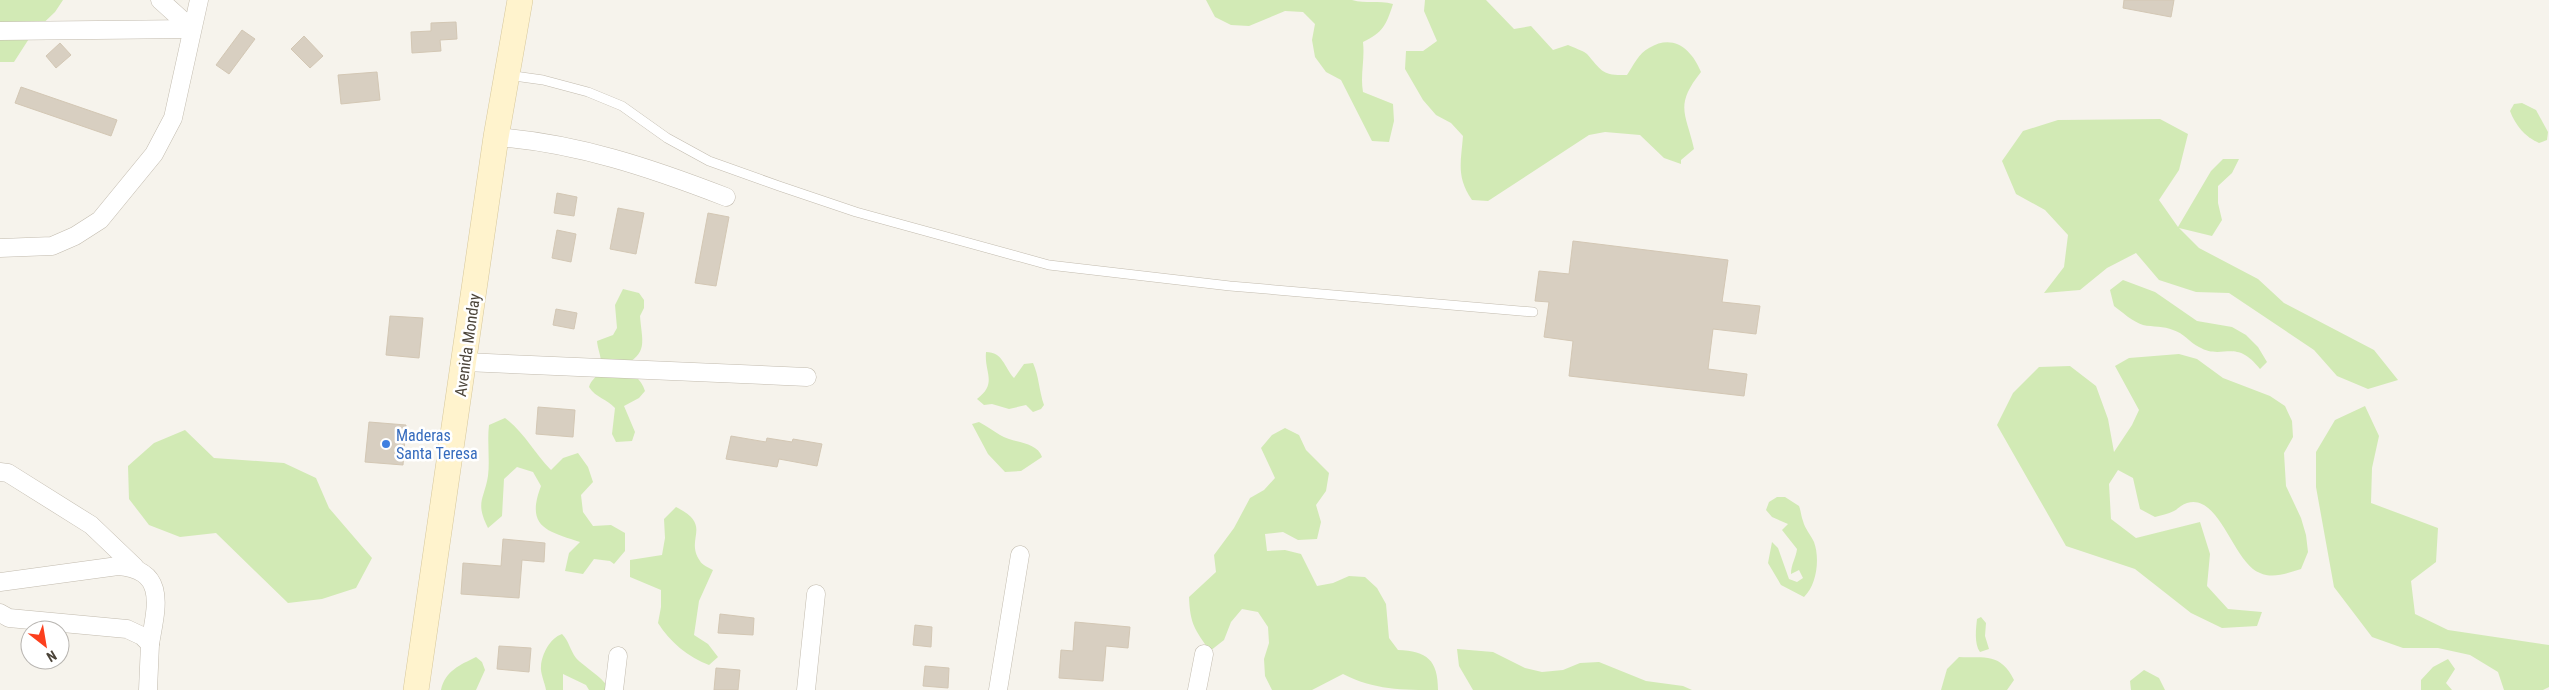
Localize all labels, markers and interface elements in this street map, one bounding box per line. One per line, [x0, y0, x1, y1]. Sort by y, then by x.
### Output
street label: Avenida Monday [451, 292, 484, 398]
place label: Maderas Santa Teresa [396, 426, 478, 463]
marker: Maderas Santa Teresa [380, 438, 392, 450]
north arrow [20, 620, 70, 670]
text: N [44, 647, 59, 665]

